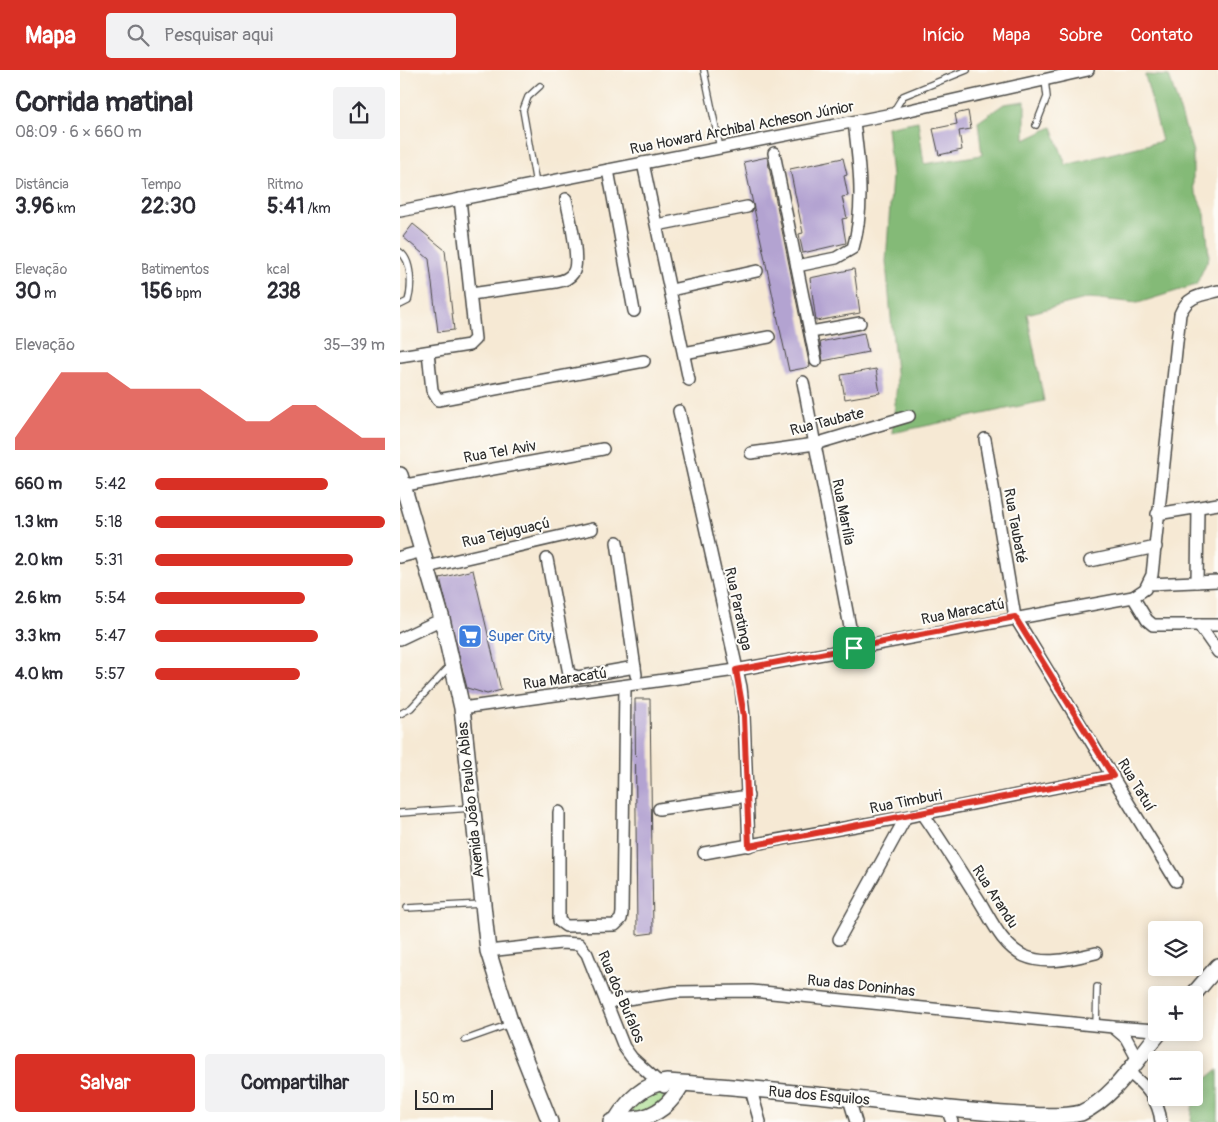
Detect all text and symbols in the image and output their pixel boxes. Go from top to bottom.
search box [106,13,456,58]
text: Mapa [25,21,76,50]
icon: search [124,21,152,49]
text: Pesquisar aqui [164,23,273,47]
text: Início [922,24,964,47]
text: Mapa [992,24,1030,47]
text: Sobre [1058,24,1102,47]
text: Contato [1130,24,1193,47]
text: Corrida matinal [15,85,194,120]
button: share [333,87,385,139]
street label: Rua Howard Archibal Acheson Júnior [628,97,856,159]
text: 08:09 · 6 × 660 m [15,122,142,142]
text: Distância [15,176,69,193]
text: Tempo [141,176,181,193]
text: Ritmo [267,176,303,193]
text: 3.96 [15,193,54,220]
text: 22:30 [141,193,196,220]
text: 5:41 [267,193,304,220]
text: km [54,200,76,217]
text: /km [304,200,331,217]
text: Elevação [15,261,67,278]
text: Batimentos [141,261,209,278]
text: kcal [267,261,290,278]
text: 30 [15,278,41,305]
text: 156 [141,278,173,305]
text: 238 [267,278,300,305]
text: m [41,285,57,302]
text: bpm [173,285,202,302]
text: Elevação [15,335,75,355]
text: 35–39 m [323,335,385,355]
street label: Rua Taubate [788,404,866,440]
street label: Rua Tel Aviv [462,436,538,468]
text: 660 m [15,474,62,494]
text: 5:42 [95,474,126,494]
street label: Rua Marília [827,477,859,547]
street label: Rua Taubaté [999,487,1031,565]
text: 1.3 km [15,512,58,532]
text: 5:18 [95,512,122,532]
street label: Rua Tejuguaçú [460,514,552,552]
text: 2.0 km [15,550,63,570]
text: 5:31 [95,550,123,570]
street label: Rua Paratinga [720,566,756,652]
text: 2.6 km [15,588,61,608]
text: 5:54 [95,588,126,608]
street label: Rua Maracatú [920,595,1006,629]
supermarket icon: Super City [457,623,483,649]
text: 3.3 km [15,626,61,646]
text: 5:47 [95,626,126,646]
place label: Super City [488,627,552,646]
pin [833,627,875,669]
icon: arrive [840,634,868,662]
text: 4.0 km [15,664,63,684]
text: 5:57 [95,664,125,684]
street label: Rua Maracatú [522,664,608,694]
street label: Avenida João Paulo Ablas [453,721,489,879]
street label: Rua Tatuí [1113,755,1159,815]
street label: Rua Timburi [868,786,944,818]
street label: Rua Arandu [968,862,1022,932]
map controls [1148,921,1203,1106]
button: layers [1148,921,1203,976]
street label: Rua dos Bufalos [593,948,649,1046]
street label: Rua das Doninhas [806,971,916,1001]
button: + [1148,986,1203,1041]
button: − [1148,1051,1203,1106]
button: Salvar [15,1054,195,1112]
button: Compartilhar [205,1054,385,1112]
street label: Rua dos Esquilos [768,1082,871,1110]
scale bar [415,1087,492,1110]
text: 50 m [422,1090,455,1107]

